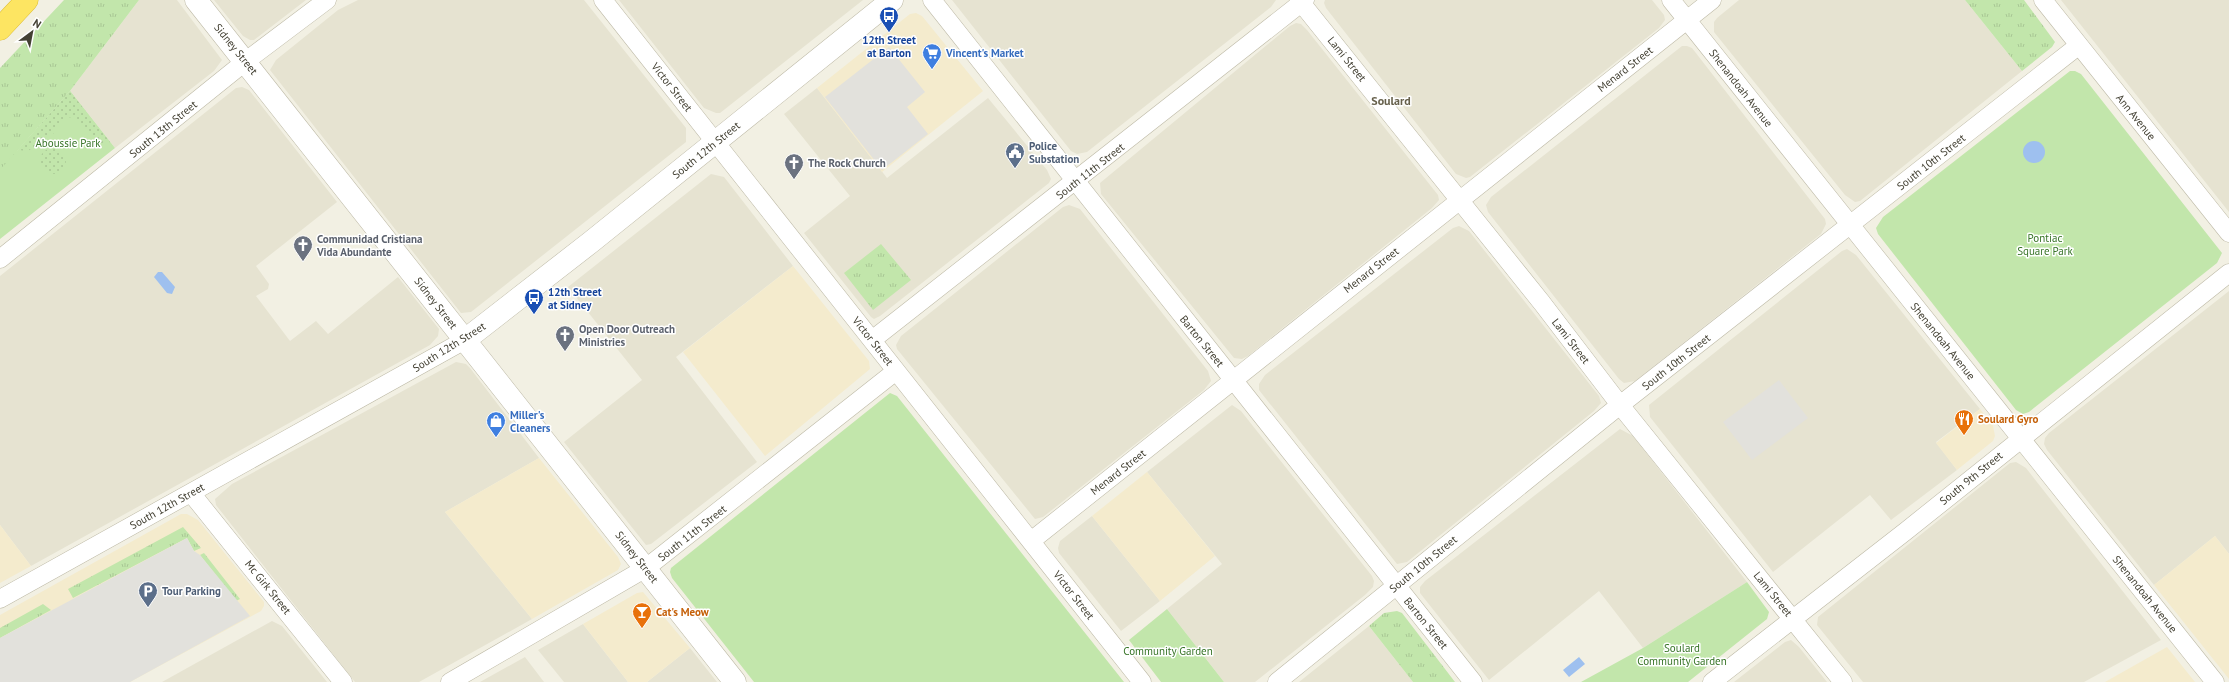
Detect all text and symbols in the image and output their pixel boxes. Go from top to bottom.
bus stop icon: 12th Street at Barton [878,5,900,33]
north arrow [12,12,52,52]
text: N [31,16,44,31]
street label: Sidney Street [211,21,261,78]
place label: 12th Street at Barton [862,33,916,60]
street label: Lami Street [1325,34,1370,85]
supermarket icon: Vincent's Market [921,42,943,70]
street label: Menard Street [1595,43,1656,95]
place label: Vincent's Market [945,46,1024,60]
street label: Shenandoah Avenue [1706,46,1776,130]
street label: Victor Street [648,59,696,115]
street label: Ann Avenue [2113,91,2159,143]
district label: Soulard [1371,93,1411,108]
street label: South 13th Street [126,97,200,161]
street label: South 12th Street [669,118,743,182]
street label: South 10th Street [1894,131,1968,193]
park label: Aboussie Park [35,136,101,150]
place label: Police Substation [1029,139,1079,166]
street label: South 11th Street [1053,140,1127,202]
public building icon: Police Substation [1004,141,1026,169]
church icon: The Rock Church [783,152,805,180]
place label: The Rock Church [808,156,886,170]
park label: Pontiac Square Park [2017,231,2074,258]
place label: Communidad Cristiana Vida Abundante [316,232,422,259]
church icon: Communidad Cristiana Vida Abundante [292,234,314,262]
street label: Menard Street [1341,244,1402,296]
street label: Sidney Street [411,274,461,332]
place label: 12th Street at Sidney [548,285,602,312]
bus stop icon: 12th Street at Sidney [523,287,545,315]
street label: Shenandoah Avenue [1908,300,1979,383]
street label: Barton Street [1177,312,1227,370]
street label: Victor Street [849,313,897,369]
street label: Lami Street [1549,315,1593,367]
street label: South 12th Street [410,319,488,375]
place label: Open Door Outreach Ministries [579,322,675,349]
church icon: Open Door Outreach Ministries [554,324,576,352]
street label: South 10th Street [1639,331,1713,393]
place label: Miller's Cleaners [510,408,551,435]
restaurant icon: Soulard Gyro [1953,408,1975,436]
shop icon: Miller's Cleaners [485,410,507,438]
place label: Soulard Gyro [1978,412,2039,426]
street label: Menard Street [1088,446,1149,498]
street label: South 9th Street [1937,448,2006,508]
street label: South 12th Street [127,480,207,532]
street label: South 11th Street [655,502,729,564]
street label: Sidney Street [612,528,662,586]
street label: South 10th Street [1386,532,1460,596]
street label: Shenandoah Avenue [2110,553,2181,636]
street label: Mc Girk Street [242,557,294,617]
street label: Victor Street [1050,567,1098,623]
street label: Lami Street [1751,569,1796,620]
parking icon: Tour Parking [137,580,159,608]
place label: Tour Parking [162,584,221,598]
street label: Barton Street [1401,594,1451,652]
bar icon: Cat's Meow [631,601,653,629]
place label: Cat's Meow [656,605,710,619]
park label: Soulard Community Garden [1637,641,1727,668]
park label: Community Garden [1123,644,1213,658]

